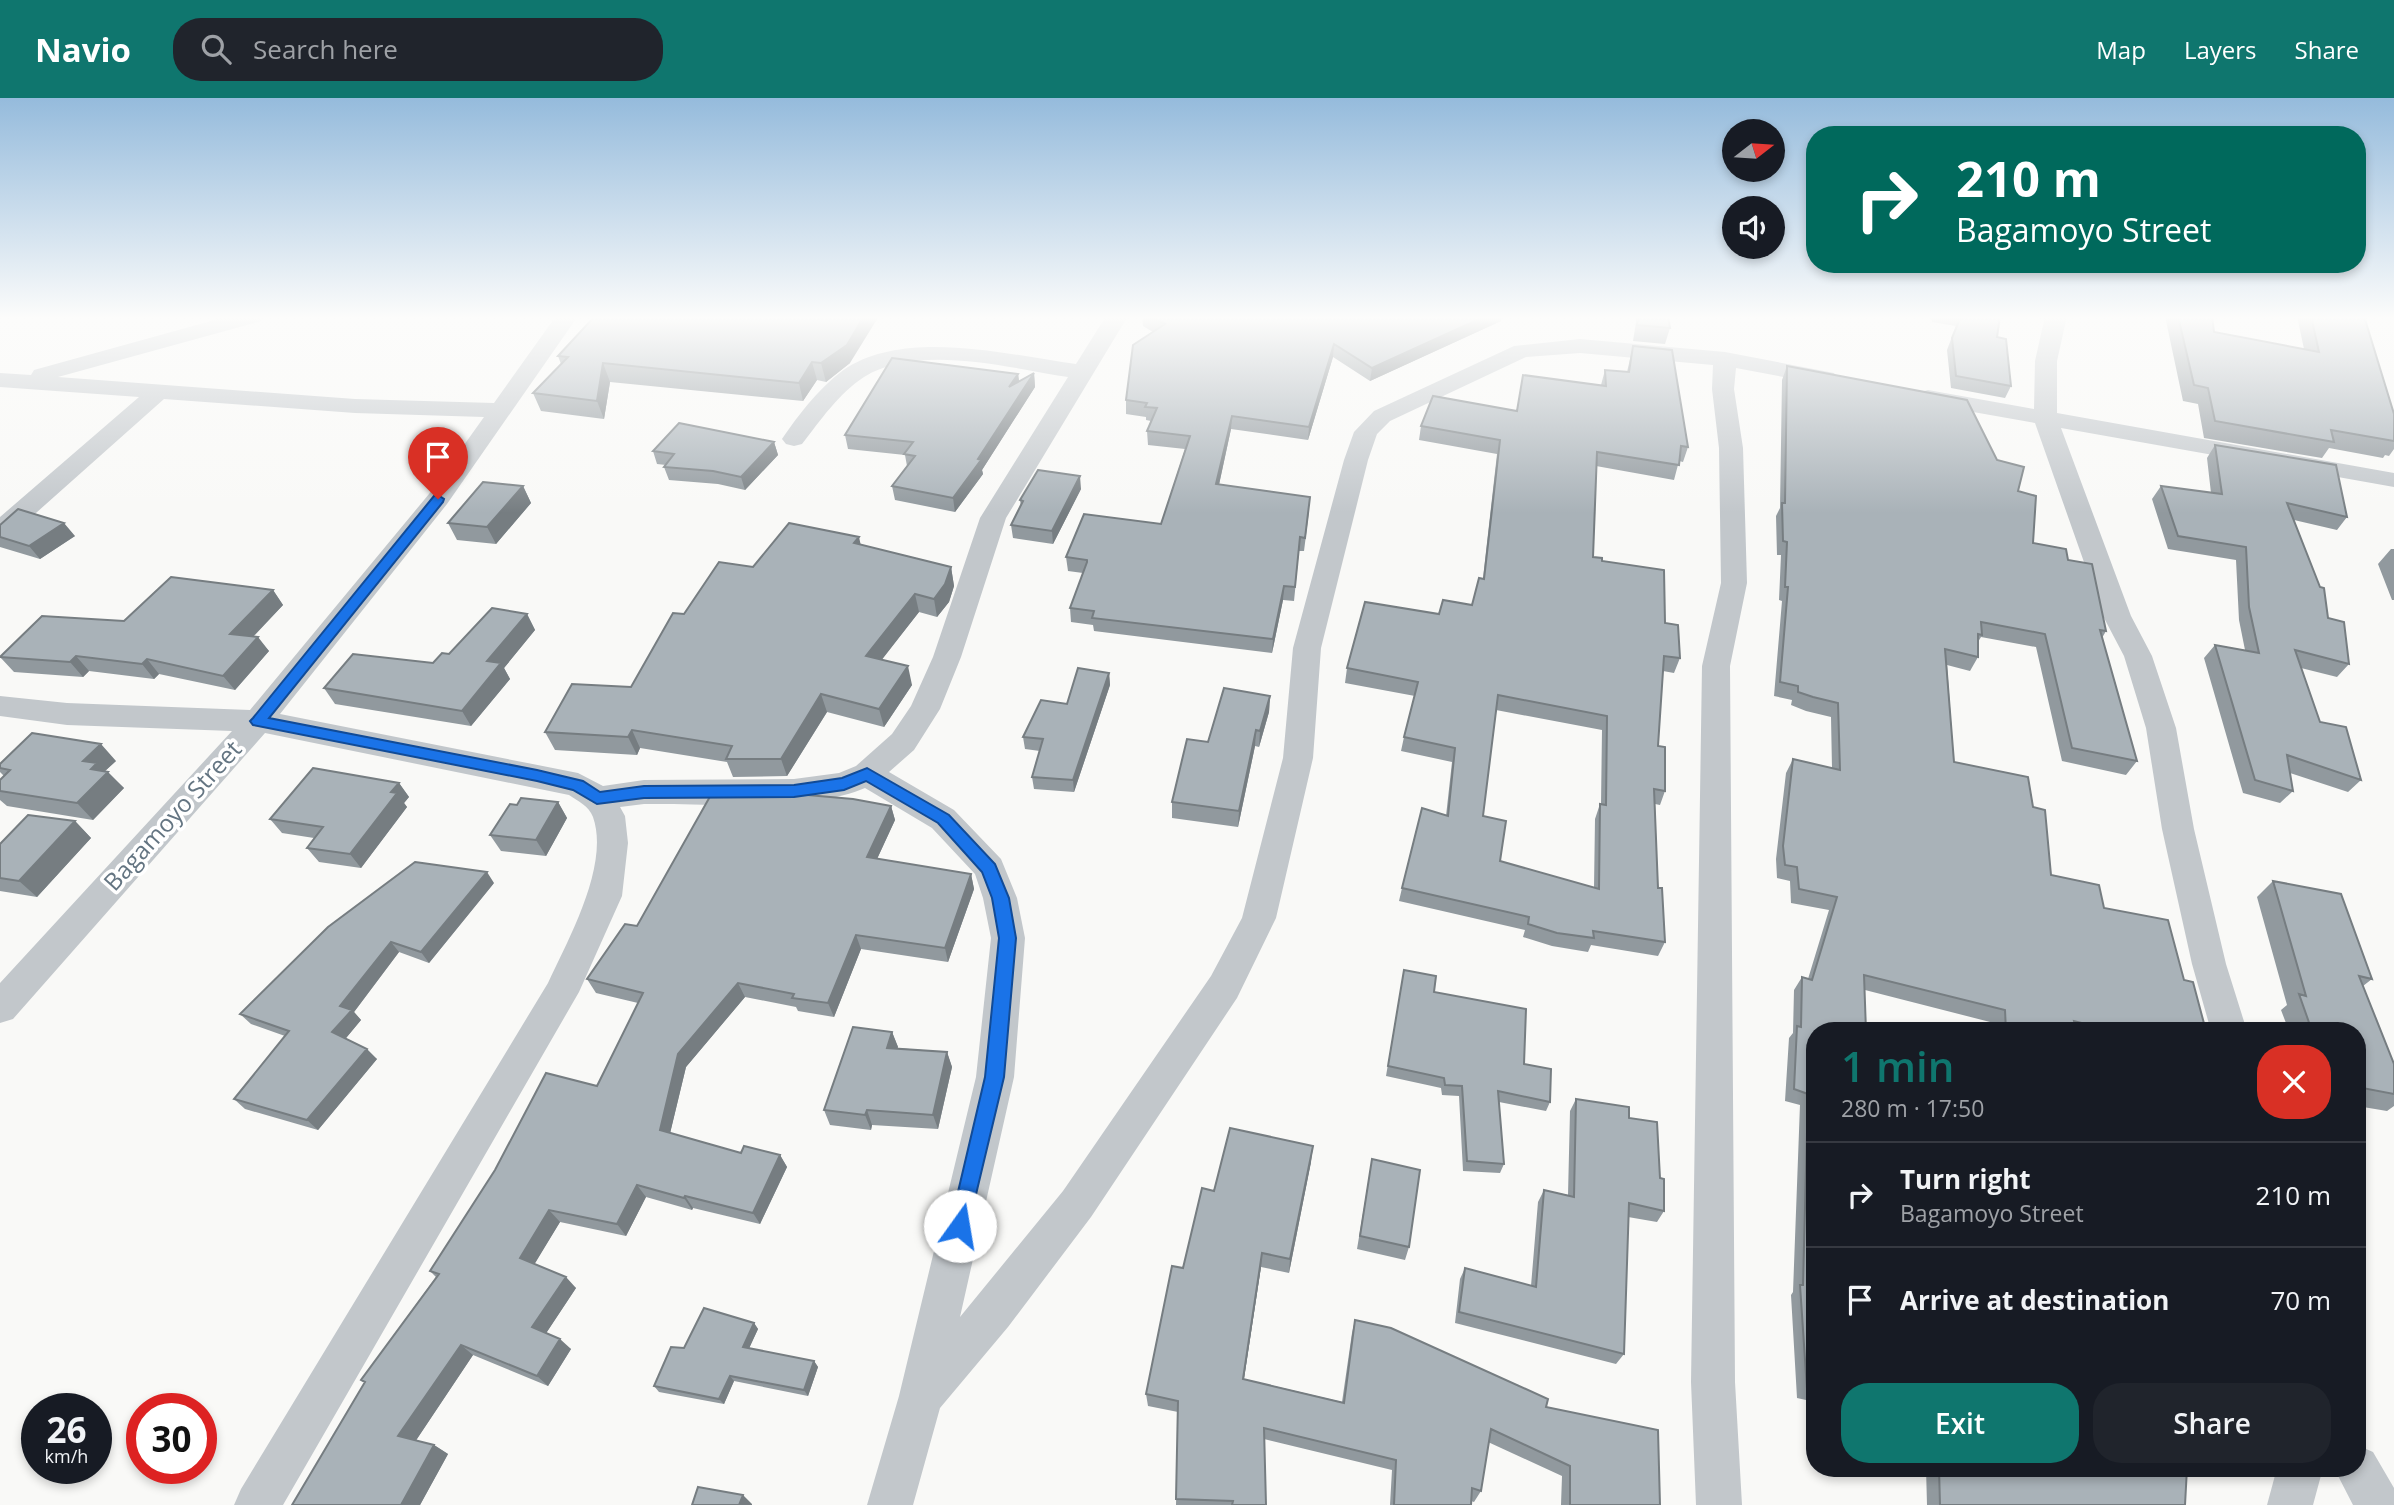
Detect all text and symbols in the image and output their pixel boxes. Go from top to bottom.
search box [173,18,663,81]
text: Navio [35,27,131,72]
icon: search [197,30,235,68]
text: Search here [253,31,398,67]
text: Map [2096,33,2146,66]
text: Layers [2184,33,2257,66]
text: Share [2295,33,2359,66]
north arrow [1722,119,1785,182]
map controls [1722,119,1785,259]
text: 210 m [1956,145,2101,211]
icon: right [1841,154,1932,245]
button: sound [1722,196,1785,259]
text: Bagamoyo Street [1956,208,2211,251]
pin [408,427,468,499]
icon: arrive [419,438,457,476]
street label: Bagamoyo Street [96,733,248,897]
text: 1 min [1841,1037,1954,1094]
button: close [2257,1045,2331,1119]
text: 280 m · 17:50 [1841,1092,1984,1124]
text: Turn right [1900,1161,2031,1197]
icon: right [1841,1176,1879,1214]
text: 210 m [2256,1177,2331,1213]
position arrow [923,1189,997,1263]
text: Bagamoyo Street [1900,1197,2084,1229]
icon: arrive [1841,1281,1879,1319]
text: Arrive at destination [1900,1282,2169,1318]
text: 70 m [2270,1282,2331,1318]
button: Exit [1841,1383,2079,1463]
button: Share [2093,1383,2331,1463]
speed limit sign: 30 [126,1393,217,1484]
text: 26 [46,1406,87,1453]
text: km/h [45,1444,88,1468]

